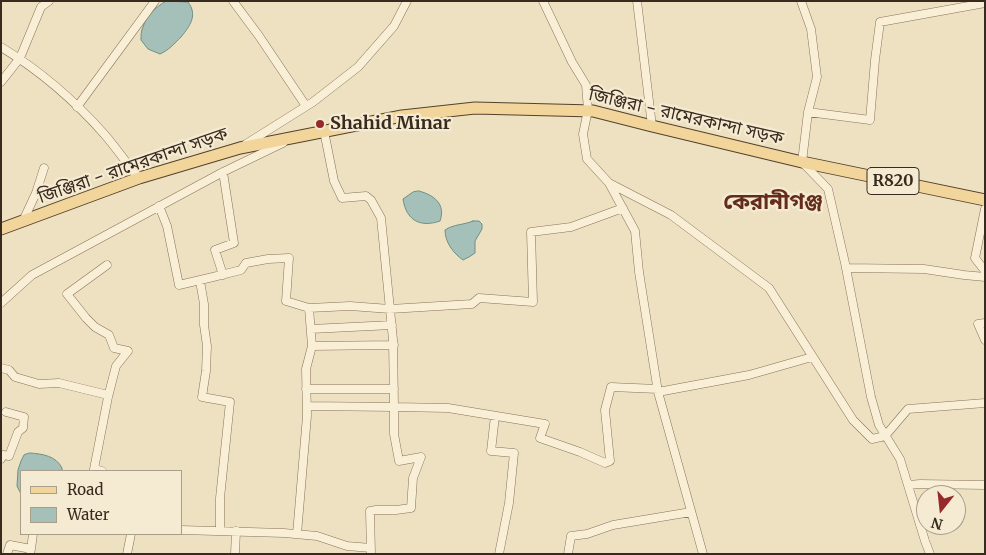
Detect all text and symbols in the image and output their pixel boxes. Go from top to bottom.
street label: জিঞ্জিরা - রামেরকান্দা সড়ক [586,84,786,150]
place label: Shahid Minar [330,113,451,135]
marker: Shahid Minar [314,118,326,130]
street label: জিঞ্জিরা - রামেরকান্দা সড়ক [35,123,231,209]
road number: R820 [867,168,919,195]
district label: কেরানীগঞ্জ [723,190,823,216]
legend [20,470,182,535]
text: Road [67,480,103,499]
north arrow [916,485,966,535]
text: Water [67,505,109,524]
text: N [929,513,945,534]

